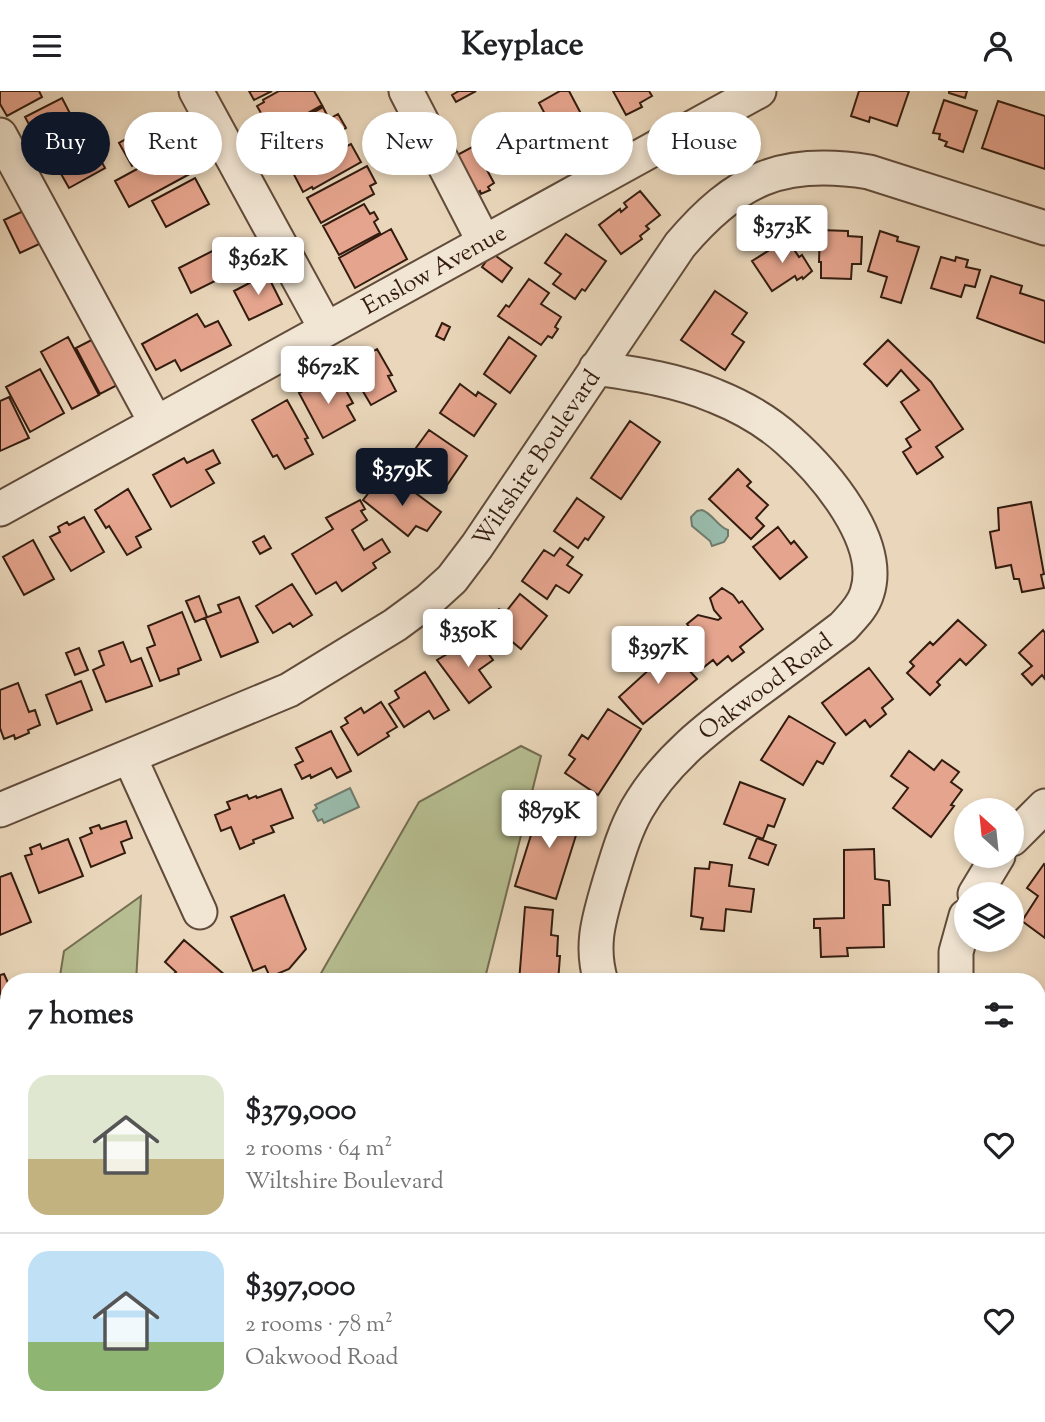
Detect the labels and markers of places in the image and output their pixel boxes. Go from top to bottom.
pin: $373K [733,205,831,265]
pin: $362K [209,237,307,297]
pin: $672K [279,347,377,406]
pin: $379K [353,449,451,508]
pin: $350K [419,609,517,669]
pin: $397K [609,627,707,686]
pin: $879K [500,791,598,850]

